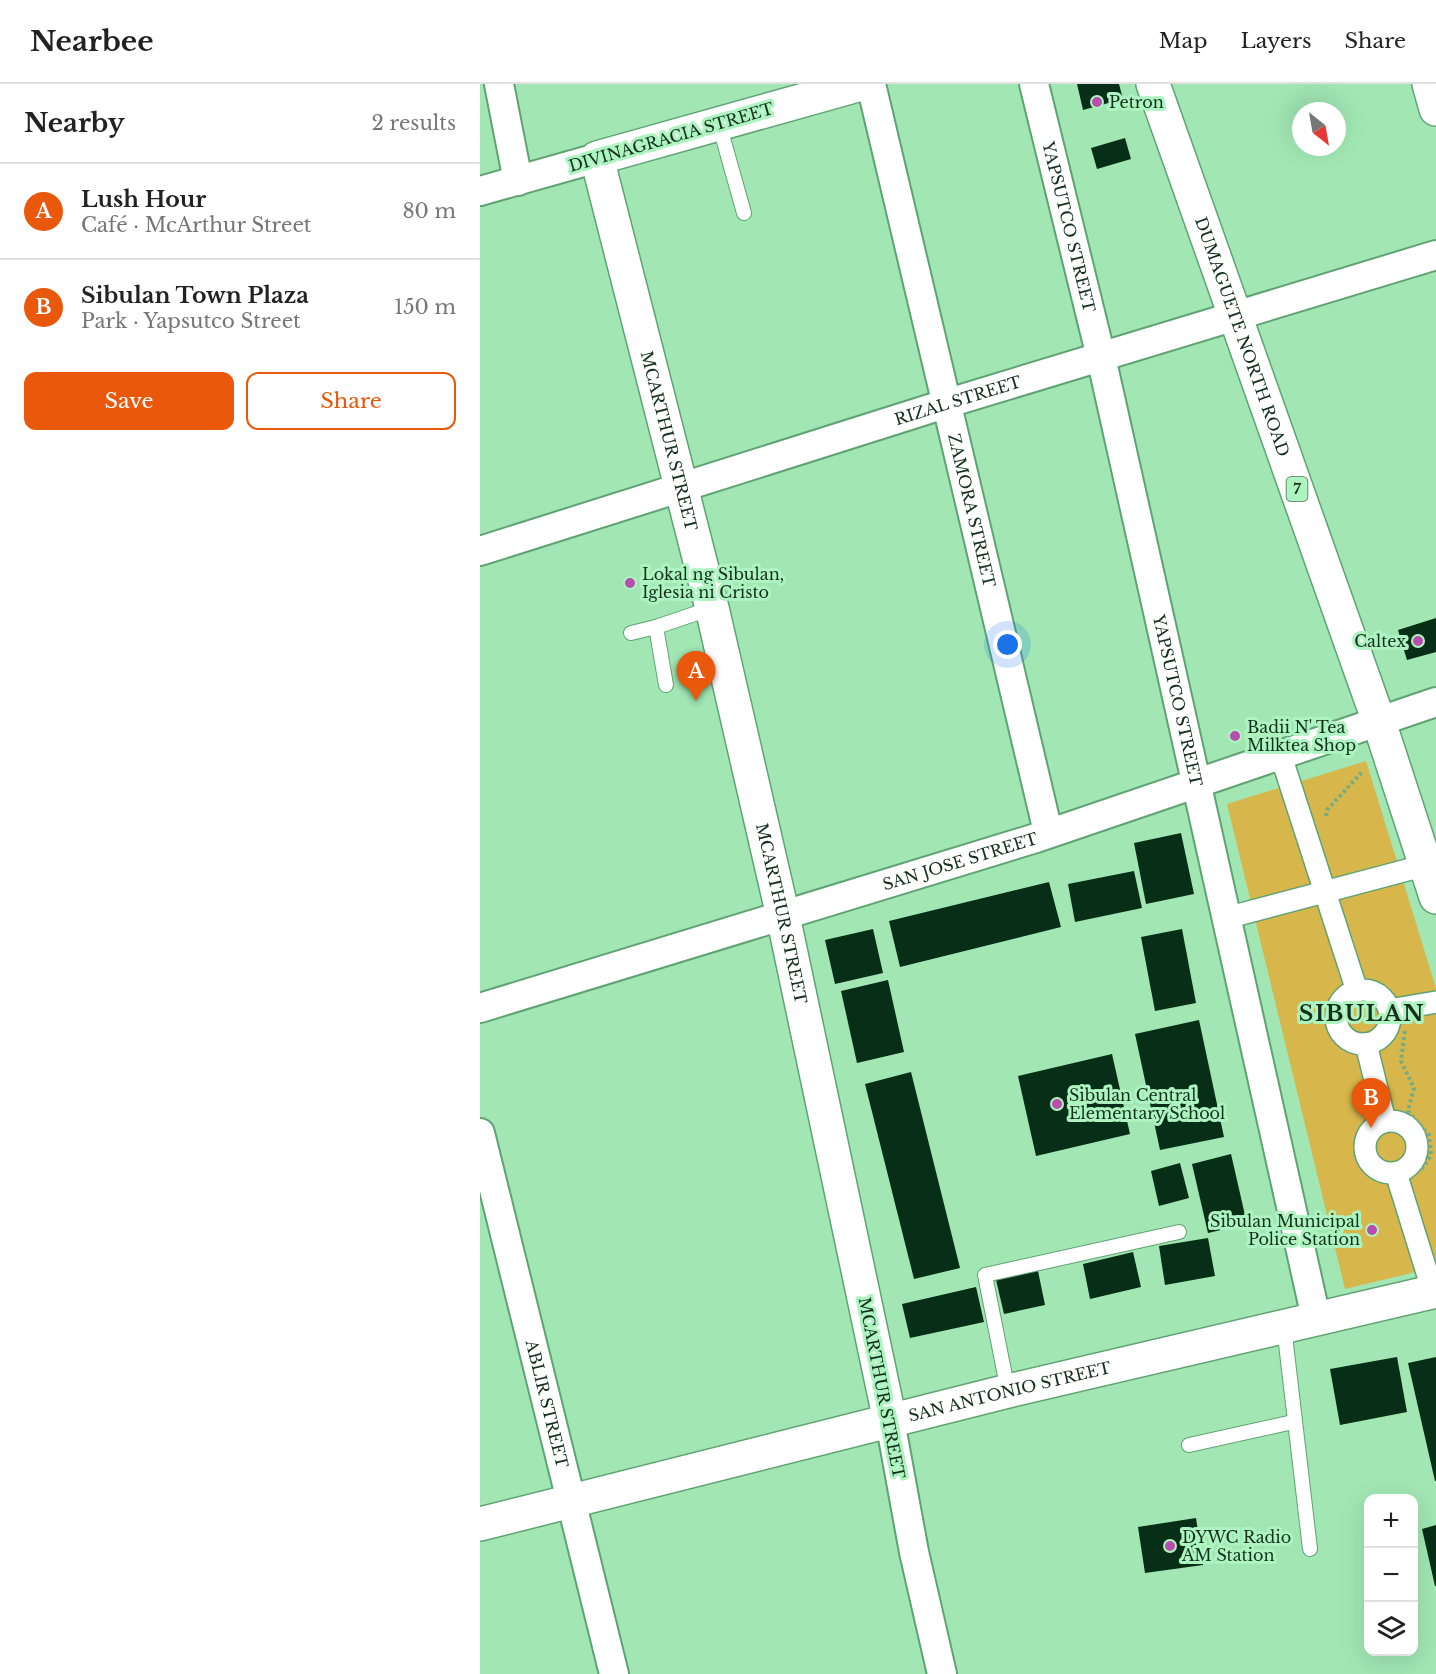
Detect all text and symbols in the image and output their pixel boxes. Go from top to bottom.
text: Nearbee [30,24,154,59]
text: Map [1159,28,1208,54]
text: Layers [1241,28,1312,54]
text: Share [1345,28,1406,54]
place label: Petron [1109,92,1164,112]
marker: Petron [1090,95,1104,109]
street label: DIVINAGRACIA STREET [566,98,776,176]
north arrow [1292,102,1346,156]
text: Nearby [24,107,125,139]
text: 2 results [372,111,456,135]
street label: YAPSUTCO STREET [1038,138,1100,314]
text: Lush Hour [81,186,206,213]
text: A [35,199,52,223]
text: 80 m [402,199,456,223]
text: Café · McArthur Street [81,213,311,237]
street label: DUMAGUETE NORTH ROAD [1191,214,1294,459]
text: Sibulan Town Plaza [81,282,309,309]
text: B [36,295,51,319]
text: 150 m [394,295,456,319]
text: Park · Yapsutco Street [81,309,301,333]
street label: MCARTHUR STREET [637,349,702,533]
street label: RIZAL STREET [892,371,1024,429]
button: Save [24,372,234,430]
button: Share [246,372,456,430]
street label: ZAMORA STREET [944,431,1000,589]
road number: 7 [1286,477,1308,501]
place label: Lokal ng Sibulan, Iglesia ni Cristo [642,564,784,602]
marker: Lokal ng Sibulan, Iglesia ni Cristo [623,576,637,590]
street label: YAPSUTCO STREET [1149,612,1207,788]
your location [993,630,1022,659]
place label: Caltex [1354,631,1406,651]
marker: Caltex [1411,634,1425,648]
pin: A [676,652,716,701]
place label: Badii N' Tea Milktea Shop [1247,717,1356,755]
marker: Badii N' Tea Milktea Shop [1228,729,1242,743]
street label: MCARTHUR STREET [752,821,811,1006]
street label: SAN JOSE STREET [880,828,1040,894]
district label: SIBULAN [1299,1000,1425,1027]
pin: B [1352,1078,1390,1128]
place label: Sibulan Central Elementary School [1069,1085,1225,1123]
marker: Sibulan Central Elementary School [1050,1097,1064,1111]
place label: Sibulan Municipal Police Station [1210,1211,1360,1249]
marker: Sibulan Municipal Police Station [1365,1223,1379,1237]
street label: MCARTHUR STREET [855,1296,909,1481]
street label: ABLIR STREET [521,1337,573,1470]
street label: SAN ANTONIO STREET [906,1357,1113,1426]
map controls [1364,1494,1418,1656]
button: + [1364,1494,1418,1548]
place label: DYWC Radio AM Station [1181,1527,1291,1565]
marker: DYWC Radio AM Station [1163,1539,1177,1553]
button: − [1364,1548,1418,1602]
button: layers [1364,1602,1418,1656]

